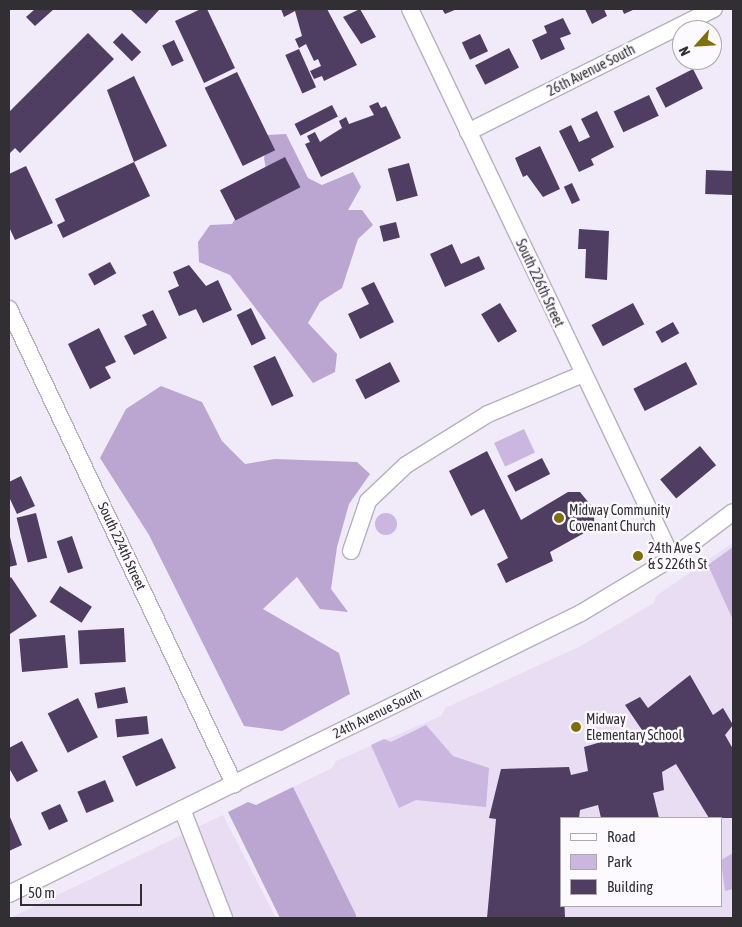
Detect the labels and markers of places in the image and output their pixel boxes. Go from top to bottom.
place label: Midway Community Covenant Church [569,502,670,534]
marker: Midway Community Covenant Church [553,512,565,524]
place label: 24th Ave S & S 226th St [648,540,707,572]
marker: 24th Ave S & S 226th St [632,550,644,562]
place label: Midway Elementary School [586,711,682,744]
marker: Midway Elementary School [570,721,582,733]

